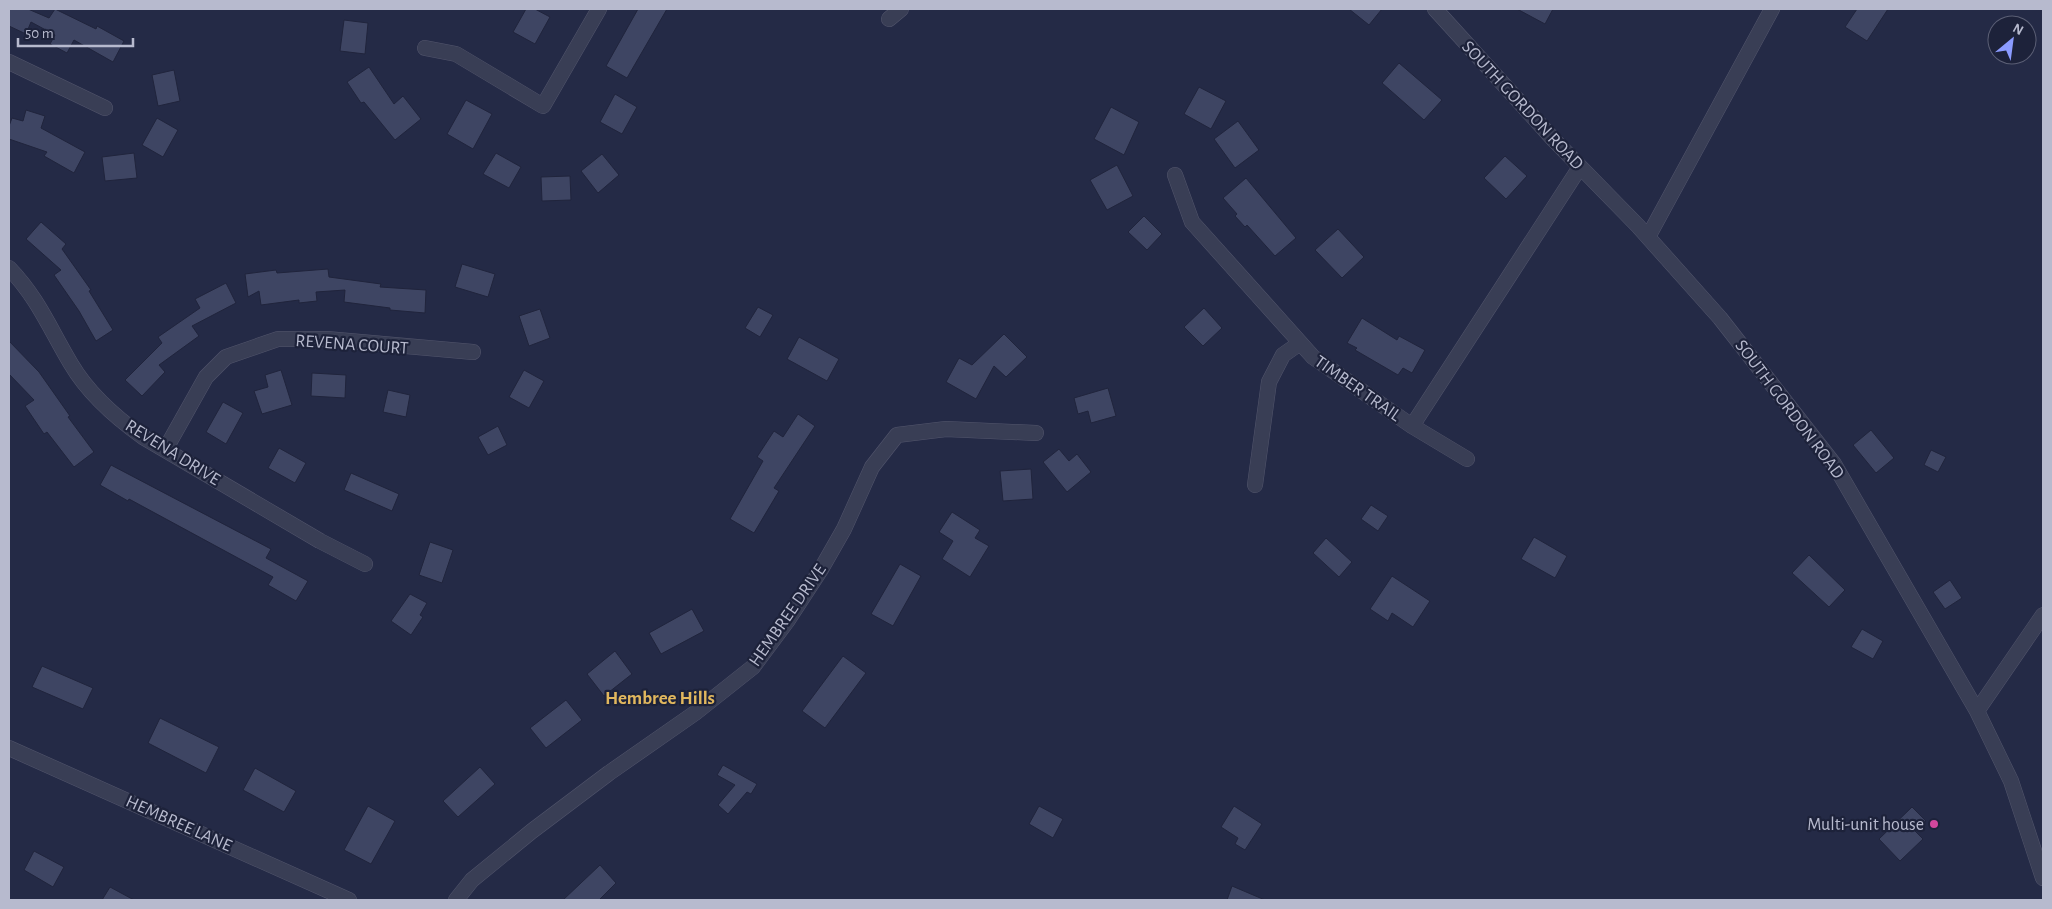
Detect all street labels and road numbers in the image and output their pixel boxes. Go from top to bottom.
street label: SOUTH GORDON ROAD [1458,38,1586,174]
street label: REVENA COURT [295,332,409,358]
street label: SOUTH GORDON ROAD [1731,337,1847,482]
street label: TIMBER TRAIL [1311,353,1404,425]
street label: REVENA DRIVE [122,417,223,489]
street label: HEMBREE DRIVE [746,561,830,670]
street label: HEMBREE LANE [123,793,235,855]

